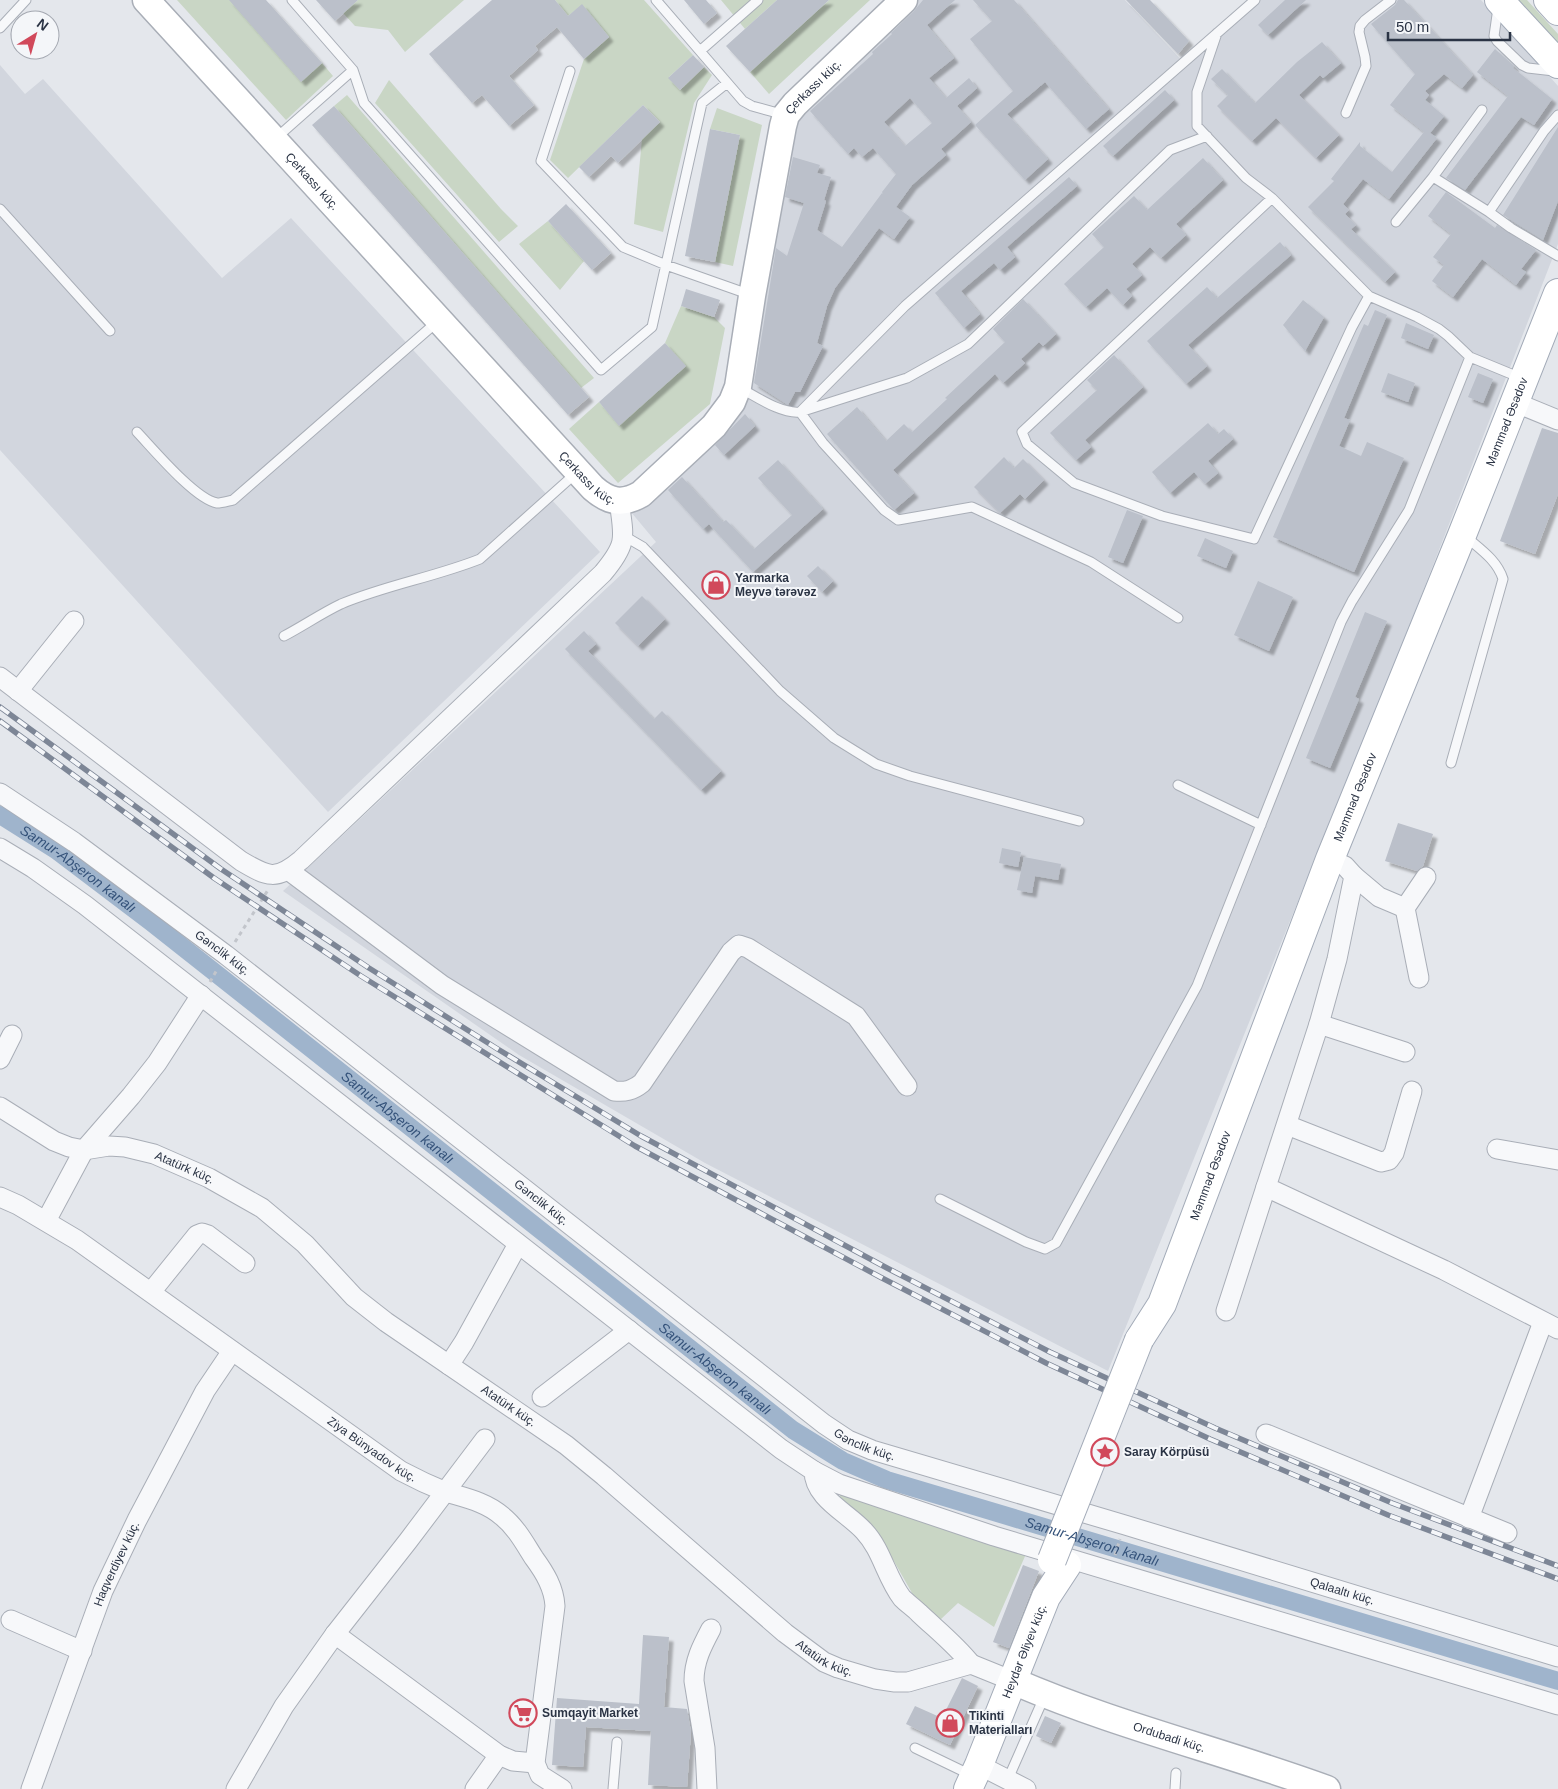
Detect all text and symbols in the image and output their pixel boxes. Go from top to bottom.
north arrow [10,10,60,60]
scale bar [1388,10,1510,42]
text: N [34,15,52,34]
text: 50 m [1396,18,1429,35]
street label: Çerkassı küç. [782,57,844,117]
street label: Çerkassı küç. [282,150,342,213]
street label: Məmməd Əsədov [1483,375,1531,468]
street label: Çerkassı küç. [556,448,617,507]
shop icon: Yarmarka Meyvә tәrәvәz [701,570,731,600]
place label: Yarmarka Meyvә tәrәvәz [735,571,816,599]
street label: Məmməd Əsədov [1331,751,1379,844]
water label: Samur-Abşeron kanalı [17,822,139,916]
street label: Gənclik küç. [192,927,253,978]
water label: Samur-Abşeron kanalı [338,1068,457,1167]
street label: Məmməd Əsədov [1187,1129,1234,1222]
street label: Atatürk küç. [153,1148,217,1187]
street label: Gənclik küç. [511,1177,571,1228]
water label: Samur-Abşeron kanalı [656,1319,775,1418]
street label: Atatürk küç. [479,1382,539,1430]
street label: Ziya Bünyadov küç. [325,1414,419,1485]
street label: Gənclik küç. [831,1425,897,1463]
place icon: Saray Körpüsü [1090,1437,1120,1467]
place label: Saray Körpüsü [1124,1445,1209,1459]
water label: Samur-Abşeron kanalı [1023,1514,1161,1569]
street label: Haqverdiyev küç. [91,1519,142,1608]
street label: Qalaaltı küç. [1308,1575,1376,1608]
street label: Heydər Əliyev küç. [999,1602,1050,1700]
street label: Atatürk küç. [793,1637,854,1679]
supermarket icon: Sumqayit Market [508,1698,538,1728]
place label: Sumqayit Market [542,1706,638,1720]
shop icon: Tikinti Materialları [935,1708,965,1738]
place label: Tikinti Materialları [969,1709,1032,1737]
street label: Ordubadi küç. [1131,1719,1207,1755]

